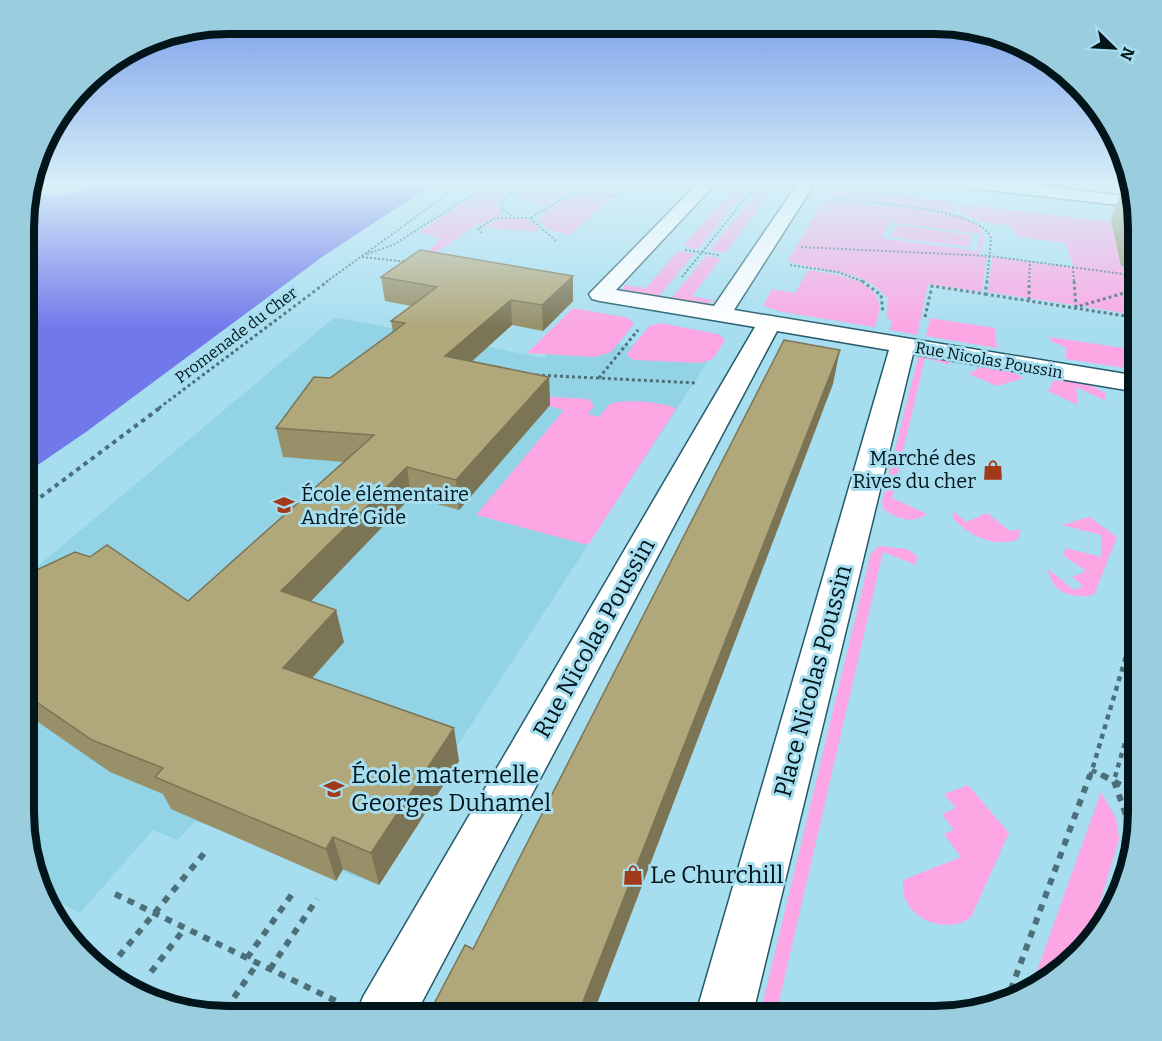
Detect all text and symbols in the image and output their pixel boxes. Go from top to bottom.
north arrow [1084,18,1144,78]
text: N [1116,44,1138,63]
street label: Promenade du Cher [171,283,301,387]
street label: Rue Nicolas Poussin [914,338,1064,382]
place label: Marché des Rives du cher [852,446,976,493]
shop icon: Marché des Rives du cher [981,458,1005,482]
place label: École élémentaire André Gide [301,482,469,529]
school or university icon: École élémentaire André Gide [272,493,296,517]
street label: Rue Nicolas Poussin [527,533,661,743]
street label: Place Nicolas Poussin [769,562,857,800]
place label: École maternelle Georges Duhamel [351,760,551,817]
school or university icon: École maternelle Georges Duhamel [322,777,346,801]
place label: Le Churchill [650,861,783,889]
shop icon: Le Churchill [621,863,645,887]

